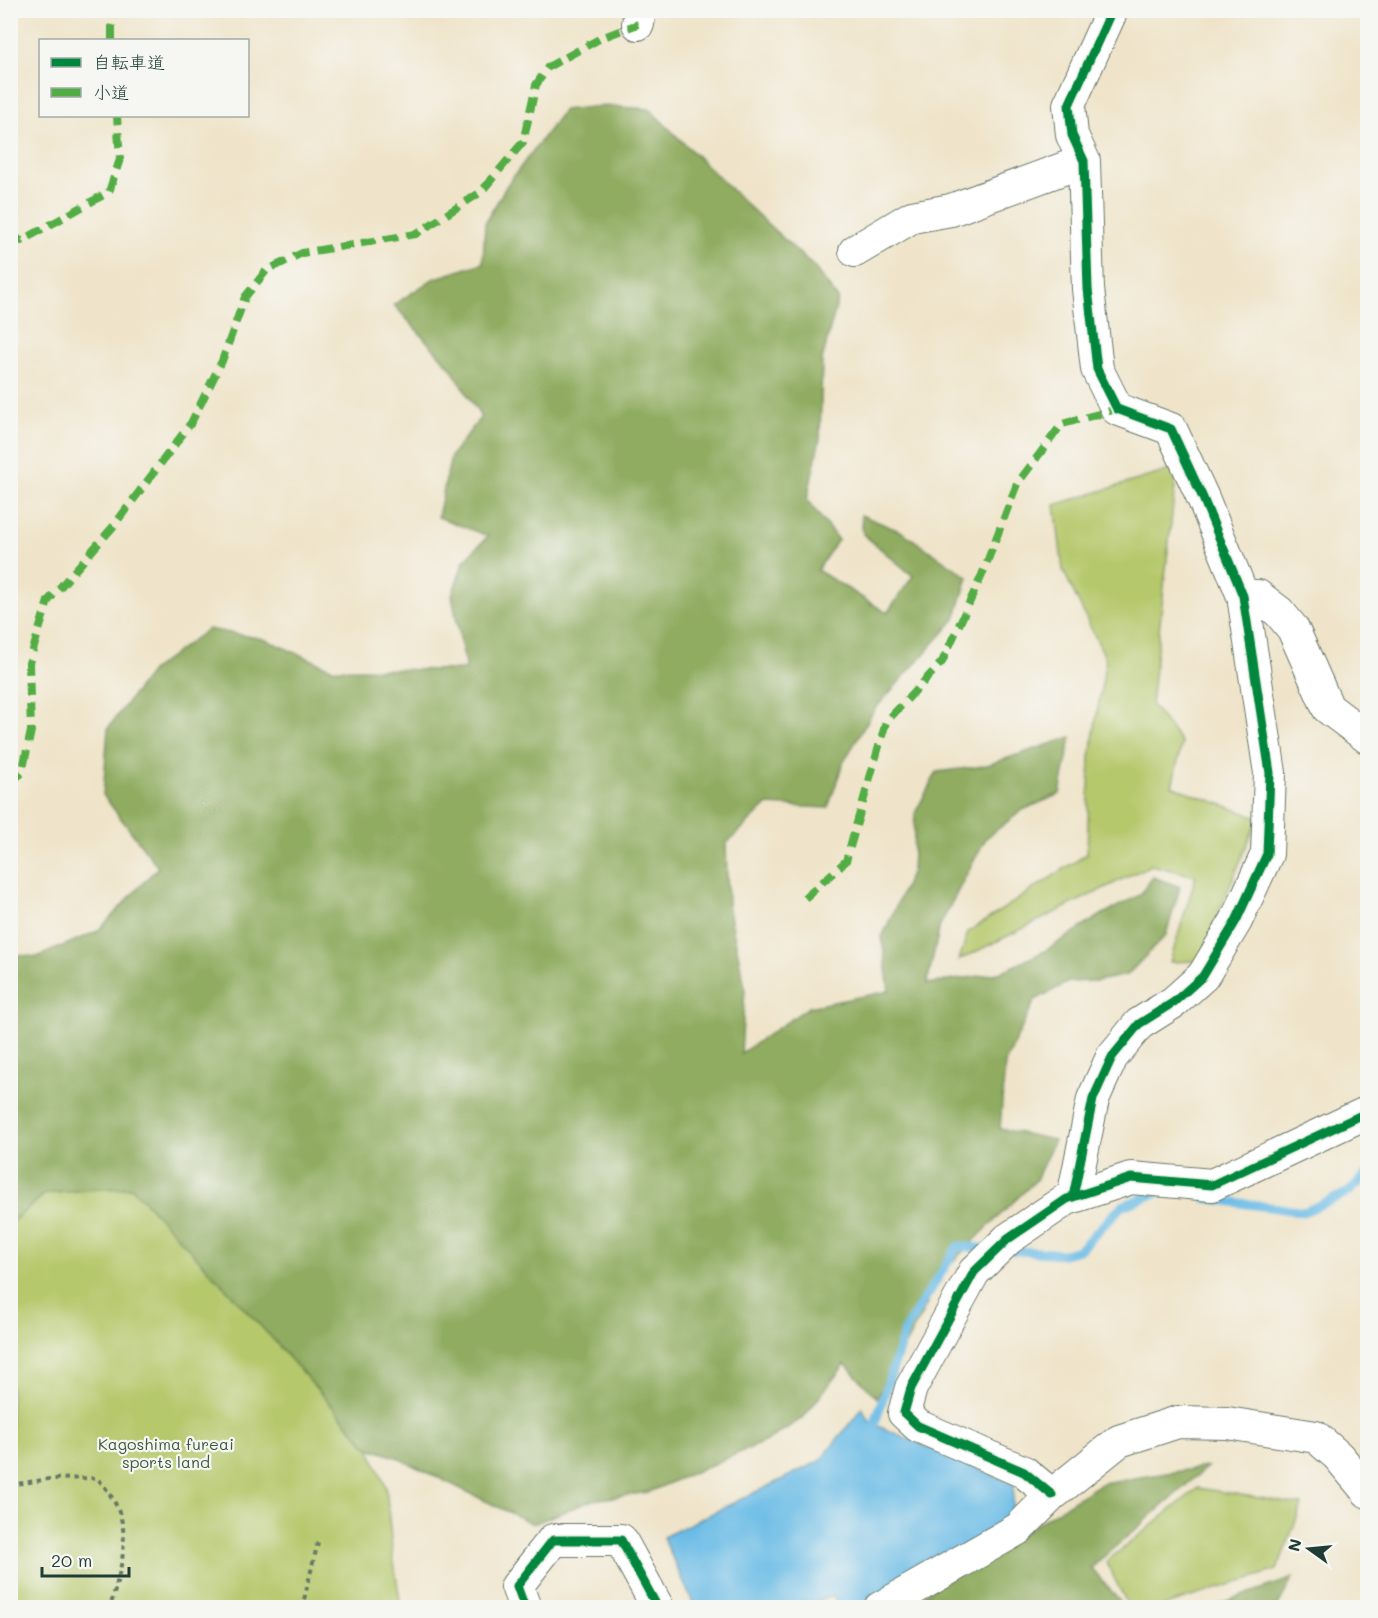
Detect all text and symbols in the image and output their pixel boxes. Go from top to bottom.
legend [39,39,249,117]
text: 自転車道 [93,50,165,74]
text: 小道 [93,80,129,104]
park label: Kagoshima fureai sports land [98,1433,234,1472]
north arrow [1279,1519,1339,1579]
text: N [1282,1536,1306,1554]
scale bar [42,1540,129,1578]
text: 20 m [51,1548,92,1572]

